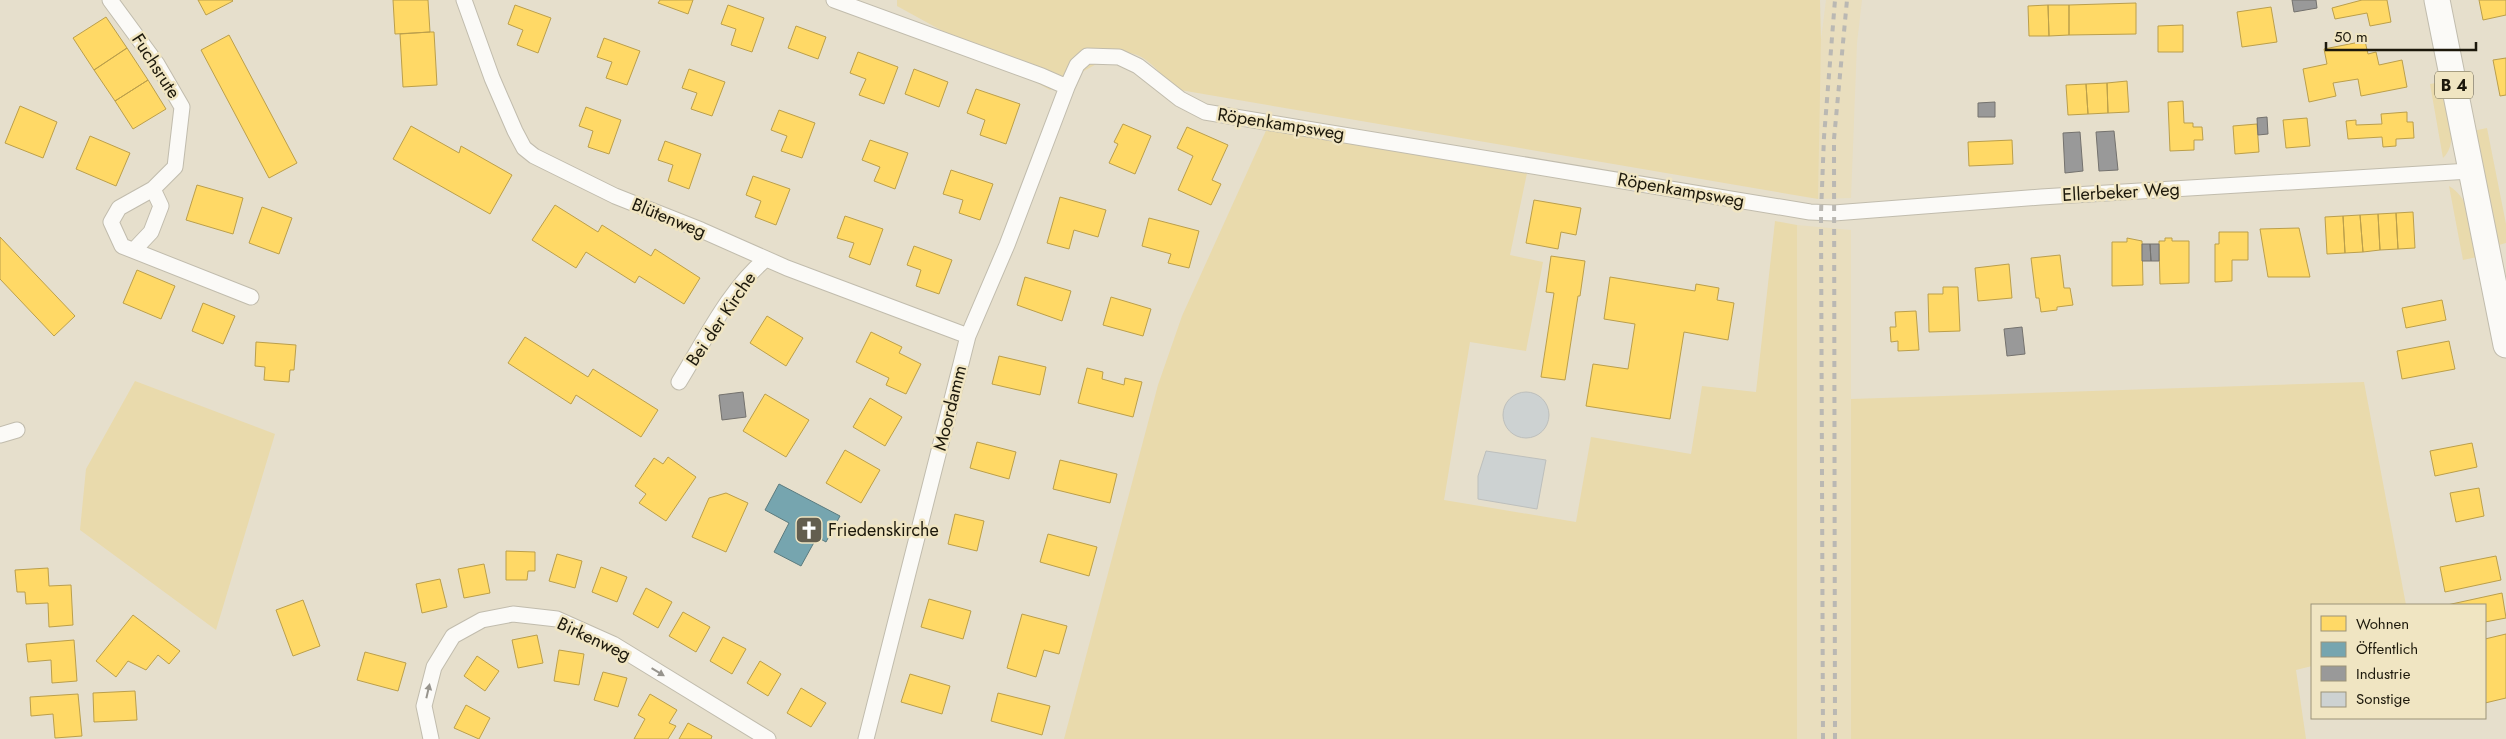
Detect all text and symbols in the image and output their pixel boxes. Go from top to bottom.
scale bar [2326,20,2476,52]
text: 50 m [2334,26,2368,48]
street label: Fuchsrute [125,28,187,104]
road number: B 4 [2435,72,2473,98]
street label: Röpenkampsweg [1216,101,1346,147]
street label: Röpenkampsweg [1615,166,1747,214]
street label: Ellerbeker Weg [2062,176,2180,208]
street label: Blütenweg [628,191,710,245]
street label: Bei der Kirche [680,267,762,371]
street label: Moordamm [927,362,973,454]
church icon: Friedenskirche [794,515,824,545]
place label: Friedenskirche [828,517,939,543]
legend [2311,604,2486,719]
street label: Birkenweg [553,611,635,667]
text: Wohnen [2356,613,2409,635]
text: Öffentlich [2356,638,2418,660]
text: Industrie [2356,663,2411,685]
one-way arrow [652,668,665,677]
one-way arrow [424,684,432,699]
text: Sonstige [2356,688,2410,710]

